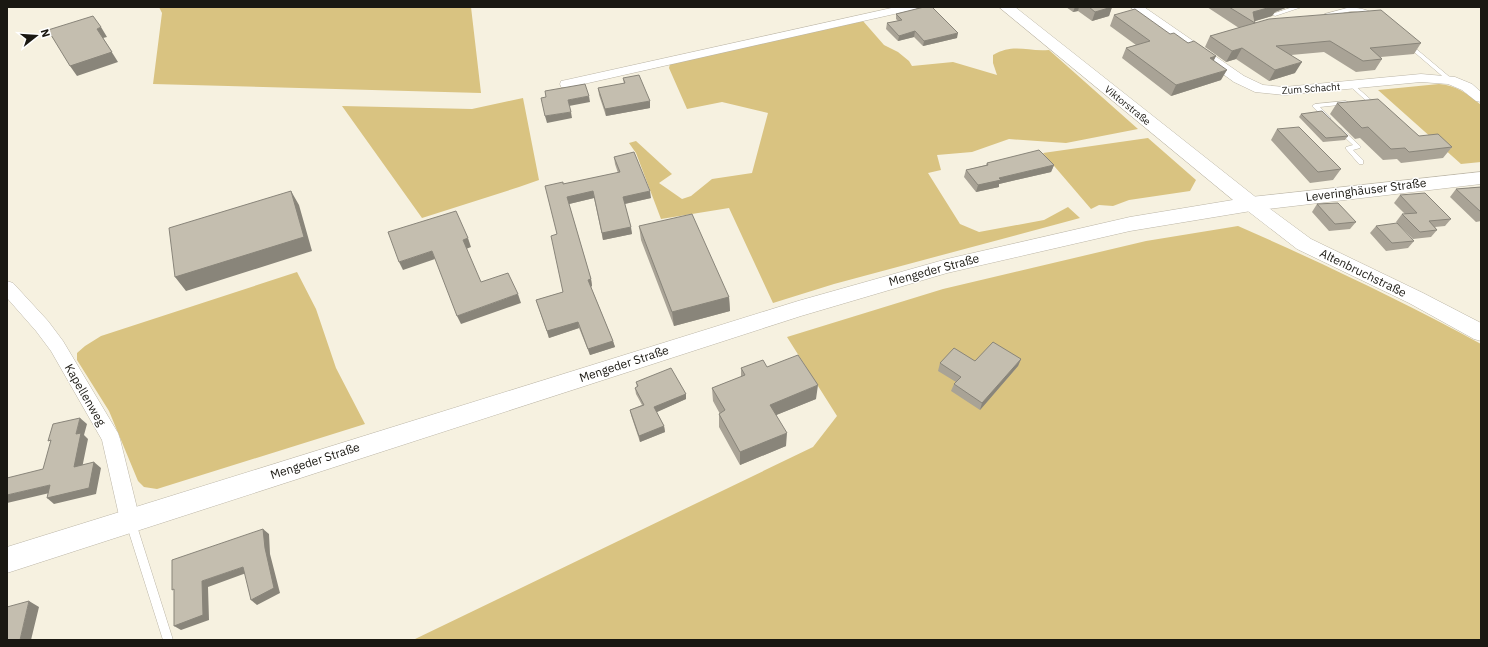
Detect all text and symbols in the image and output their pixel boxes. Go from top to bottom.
north arrow [16,16,56,56]
text: N [38,27,53,39]
street label: Zum Schacht [1281,80,1341,97]
street label: Viktorstraße [1102,83,1154,128]
street label: Leveringhäuser Straße [1305,175,1427,204]
street label: Altenbruchstraße [1317,245,1409,300]
street label: Mengeder Straße [887,250,981,289]
street label: Mengeder Straße [577,342,671,385]
street label: Kapellenweg [62,361,110,429]
street label: Mengeder Straße [268,439,362,482]

